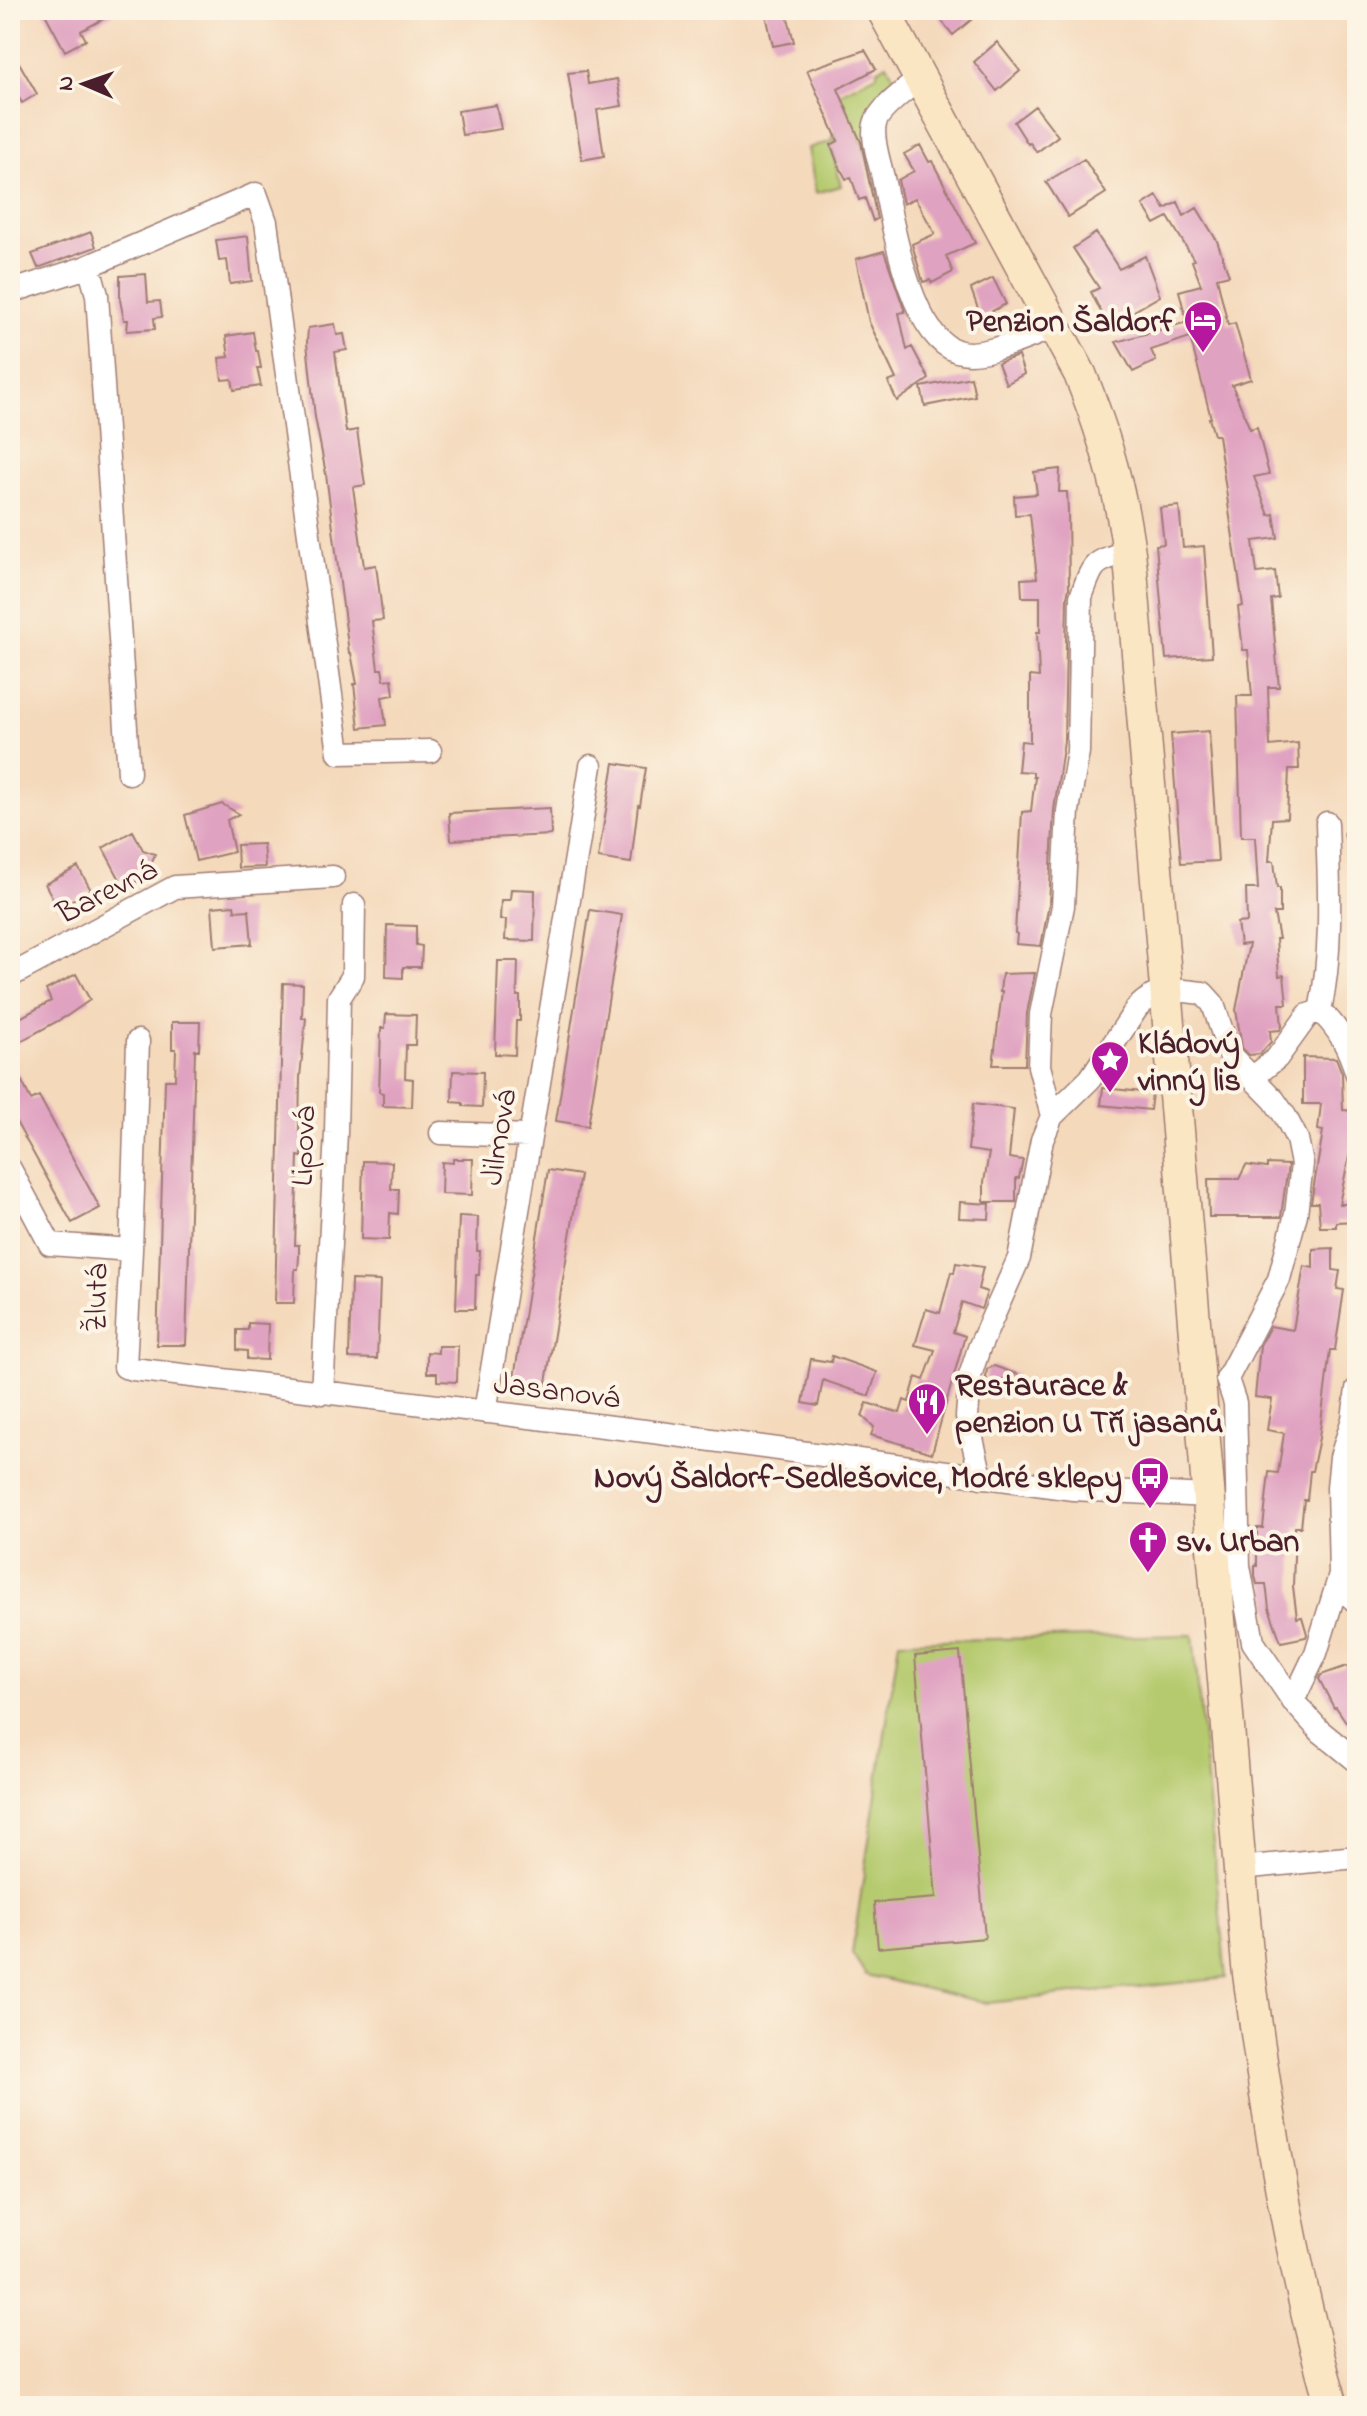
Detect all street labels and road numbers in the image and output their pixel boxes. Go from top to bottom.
street label: Barevná [48,848,166,939]
street label: Jilmová [470,1086,531,1189]
street label: Lipová [281,1105,330,1187]
street label: Žlutá [74,1263,123,1333]
street label: Jasanová [490,1361,623,1424]

